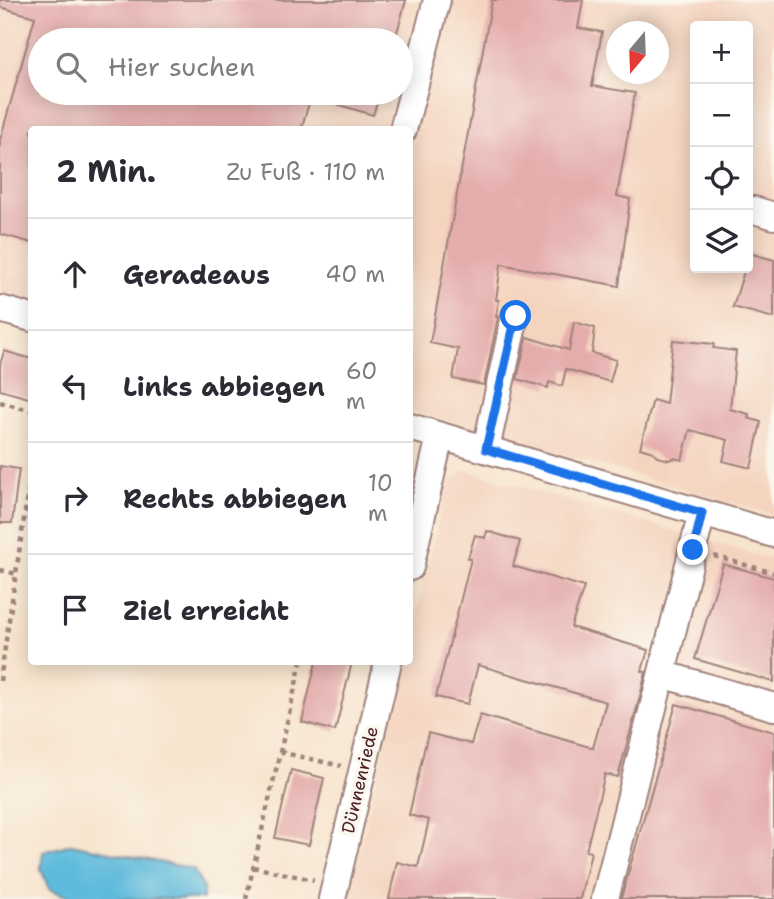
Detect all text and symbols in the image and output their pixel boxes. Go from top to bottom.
north arrow [606,21,669,84]
map controls [690,21,753,273]
button: + [690,21,753,84]
search box [28,28,413,105]
icon: search [52,48,90,86]
text: Hier suchen [108,49,255,84]
button: − [690,84,753,147]
button: locate [690,147,753,210]
text: 2 Min. [56,151,156,192]
text: Zu Fuß · 110 m [226,157,385,187]
button: layers [690,210,753,273]
icon: ahead [56,255,94,293]
text: Geradeaus [123,257,270,292]
text: 40 m [325,259,385,289]
route start [500,300,531,331]
text: 60 m [346,356,377,416]
icon: left [56,367,94,405]
text: Links abbiegen [123,369,325,404]
text: 10 m [368,468,393,528]
icon: right [56,479,94,517]
text: Rechts abbiegen [123,481,347,516]
route end [677,534,708,565]
icon: arrive [56,591,94,629]
text: Ziel erreicht [123,593,289,628]
street label: Dünnenriede [336,724,384,836]

